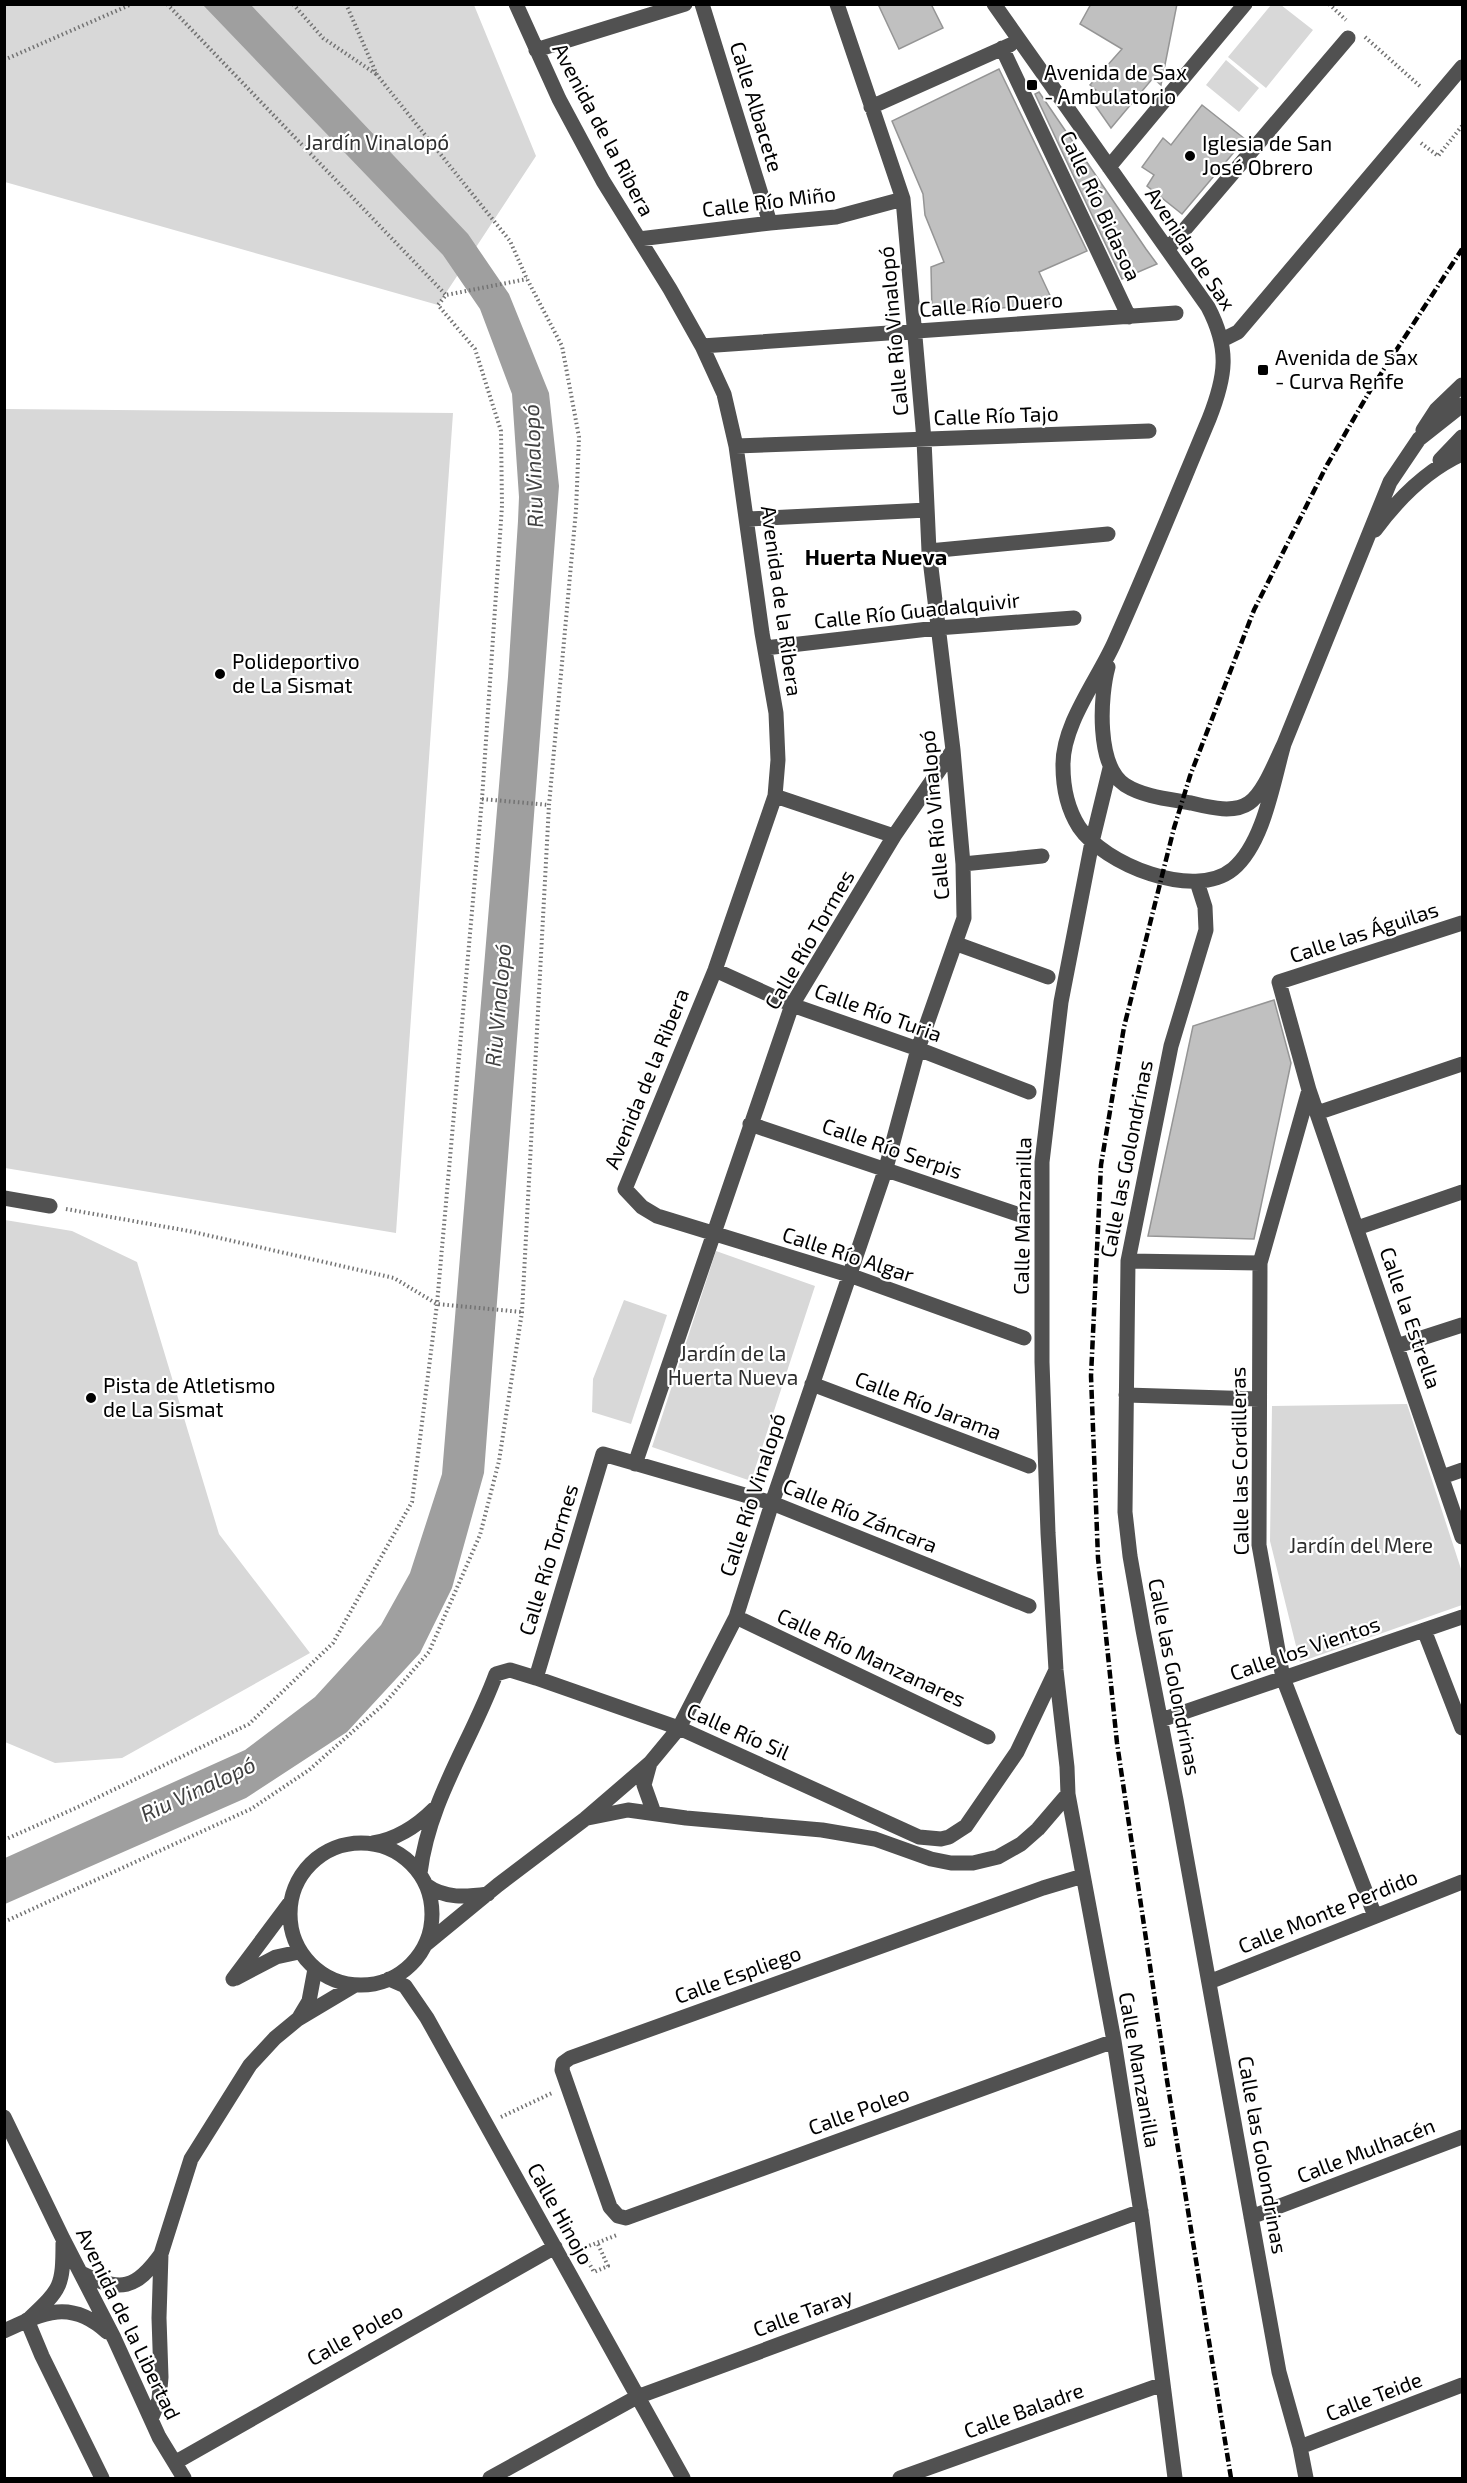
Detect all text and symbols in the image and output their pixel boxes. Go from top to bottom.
street label: Avenida de la Ribera [548,38,661,220]
street label: Calle Albacete [726,38,789,175]
place label: Avenida de Sax - Ambulatorio [1044,59,1187,108]
marker: Avenida de Sax - Ambulatorio [1025,78,1039,92]
street label: Calle Río Bidasoa [1056,126,1147,284]
park label: Jardín Vinalopó [305,129,449,154]
place label: Iglesia de San José Obrero [1202,130,1332,179]
marker: Iglesia de San José Obrero [1183,149,1197,163]
street label: Calle Río Miño [701,180,837,221]
street label: Avenida de Sax [1141,182,1242,314]
street label: Calle Río Vinalopó [873,245,912,417]
street label: Calle Río Duero [918,286,1064,321]
place label: Avenida de Sax - Curva Renfe [1275,344,1418,393]
marker: Avenida de Sax - Curva Renfe [1256,363,1270,377]
street label: Calle Río Tajo [933,400,1059,430]
water label: Riu Vinalopó [517,404,547,528]
street label: Avenida de la Ribera [757,504,808,698]
district label: Huerta Nueva [805,543,947,569]
street label: Calle Río Guadalquivir [813,586,1022,633]
place label: Polideportivo de La Sismat [232,648,360,697]
marker: Polideportivo de La Sismat [213,667,227,681]
street label: Calle Río Vinalopó [914,729,953,901]
street label: Calle Río Tormes [759,865,859,1013]
street label: Calle las Águilas [1286,896,1441,967]
water label: Riu Vinalopó [479,942,515,1068]
street label: Calle Río Turia [811,977,946,1046]
street label: Avenida de la Ribera [598,985,693,1172]
street label: Calle las Golondrinas [1094,1058,1157,1260]
street label: Calle Río Serpis [819,1112,966,1183]
street label: Calle Manzanilla [1008,1137,1035,1295]
street label: Calle Río Algar [779,1221,918,1287]
street label: Calle la Estrella [1375,1243,1447,1392]
park label: Jardín de la Huerta Nueva [668,1340,798,1389]
street label: Calle Río Jarama [852,1365,1005,1444]
street label: Calle las Cordilleras [1224,1366,1253,1556]
place label: Pista de Atletismo de La Sismat [103,1372,276,1421]
marker: Pista de Atletismo de La Sismat [84,1391,98,1405]
street label: Calle Río Vinalopó [713,1410,790,1579]
street label: Calle Río Záncara [780,1472,941,1557]
street label: Calle Río Tormes [513,1481,582,1638]
park label: Jardín del Mere [1289,1532,1433,1557]
street label: Calle las Golondrinas [1144,1576,1207,1778]
street label: Calle Río Manzanares [773,1602,970,1711]
street label: Calle los Vientos [1226,1610,1383,1685]
street label: Calle Río Sil [683,1697,795,1765]
water label: Riu Vinalopó [136,1750,259,1826]
street label: Calle Monte Perdido [1234,1863,1421,1958]
street label: Calle Espliego [671,1939,804,2008]
street label: Calle Manzanilla [1114,1990,1166,2150]
street label: Calle las Golondrinas [1234,2054,1293,2256]
street label: Calle Poleo [805,2080,912,2139]
street label: Calle Mulhacén [1293,2112,1438,2187]
street label: Calle Hinojo [522,2158,600,2269]
street label: Avenida de la Libertad [72,2223,187,2423]
street label: Calle Taray [749,2282,856,2341]
street label: Calle Poleo [302,2297,407,2370]
street label: Calle Teide [1322,2366,1425,2425]
street label: Calle Baladre [960,2376,1087,2443]

